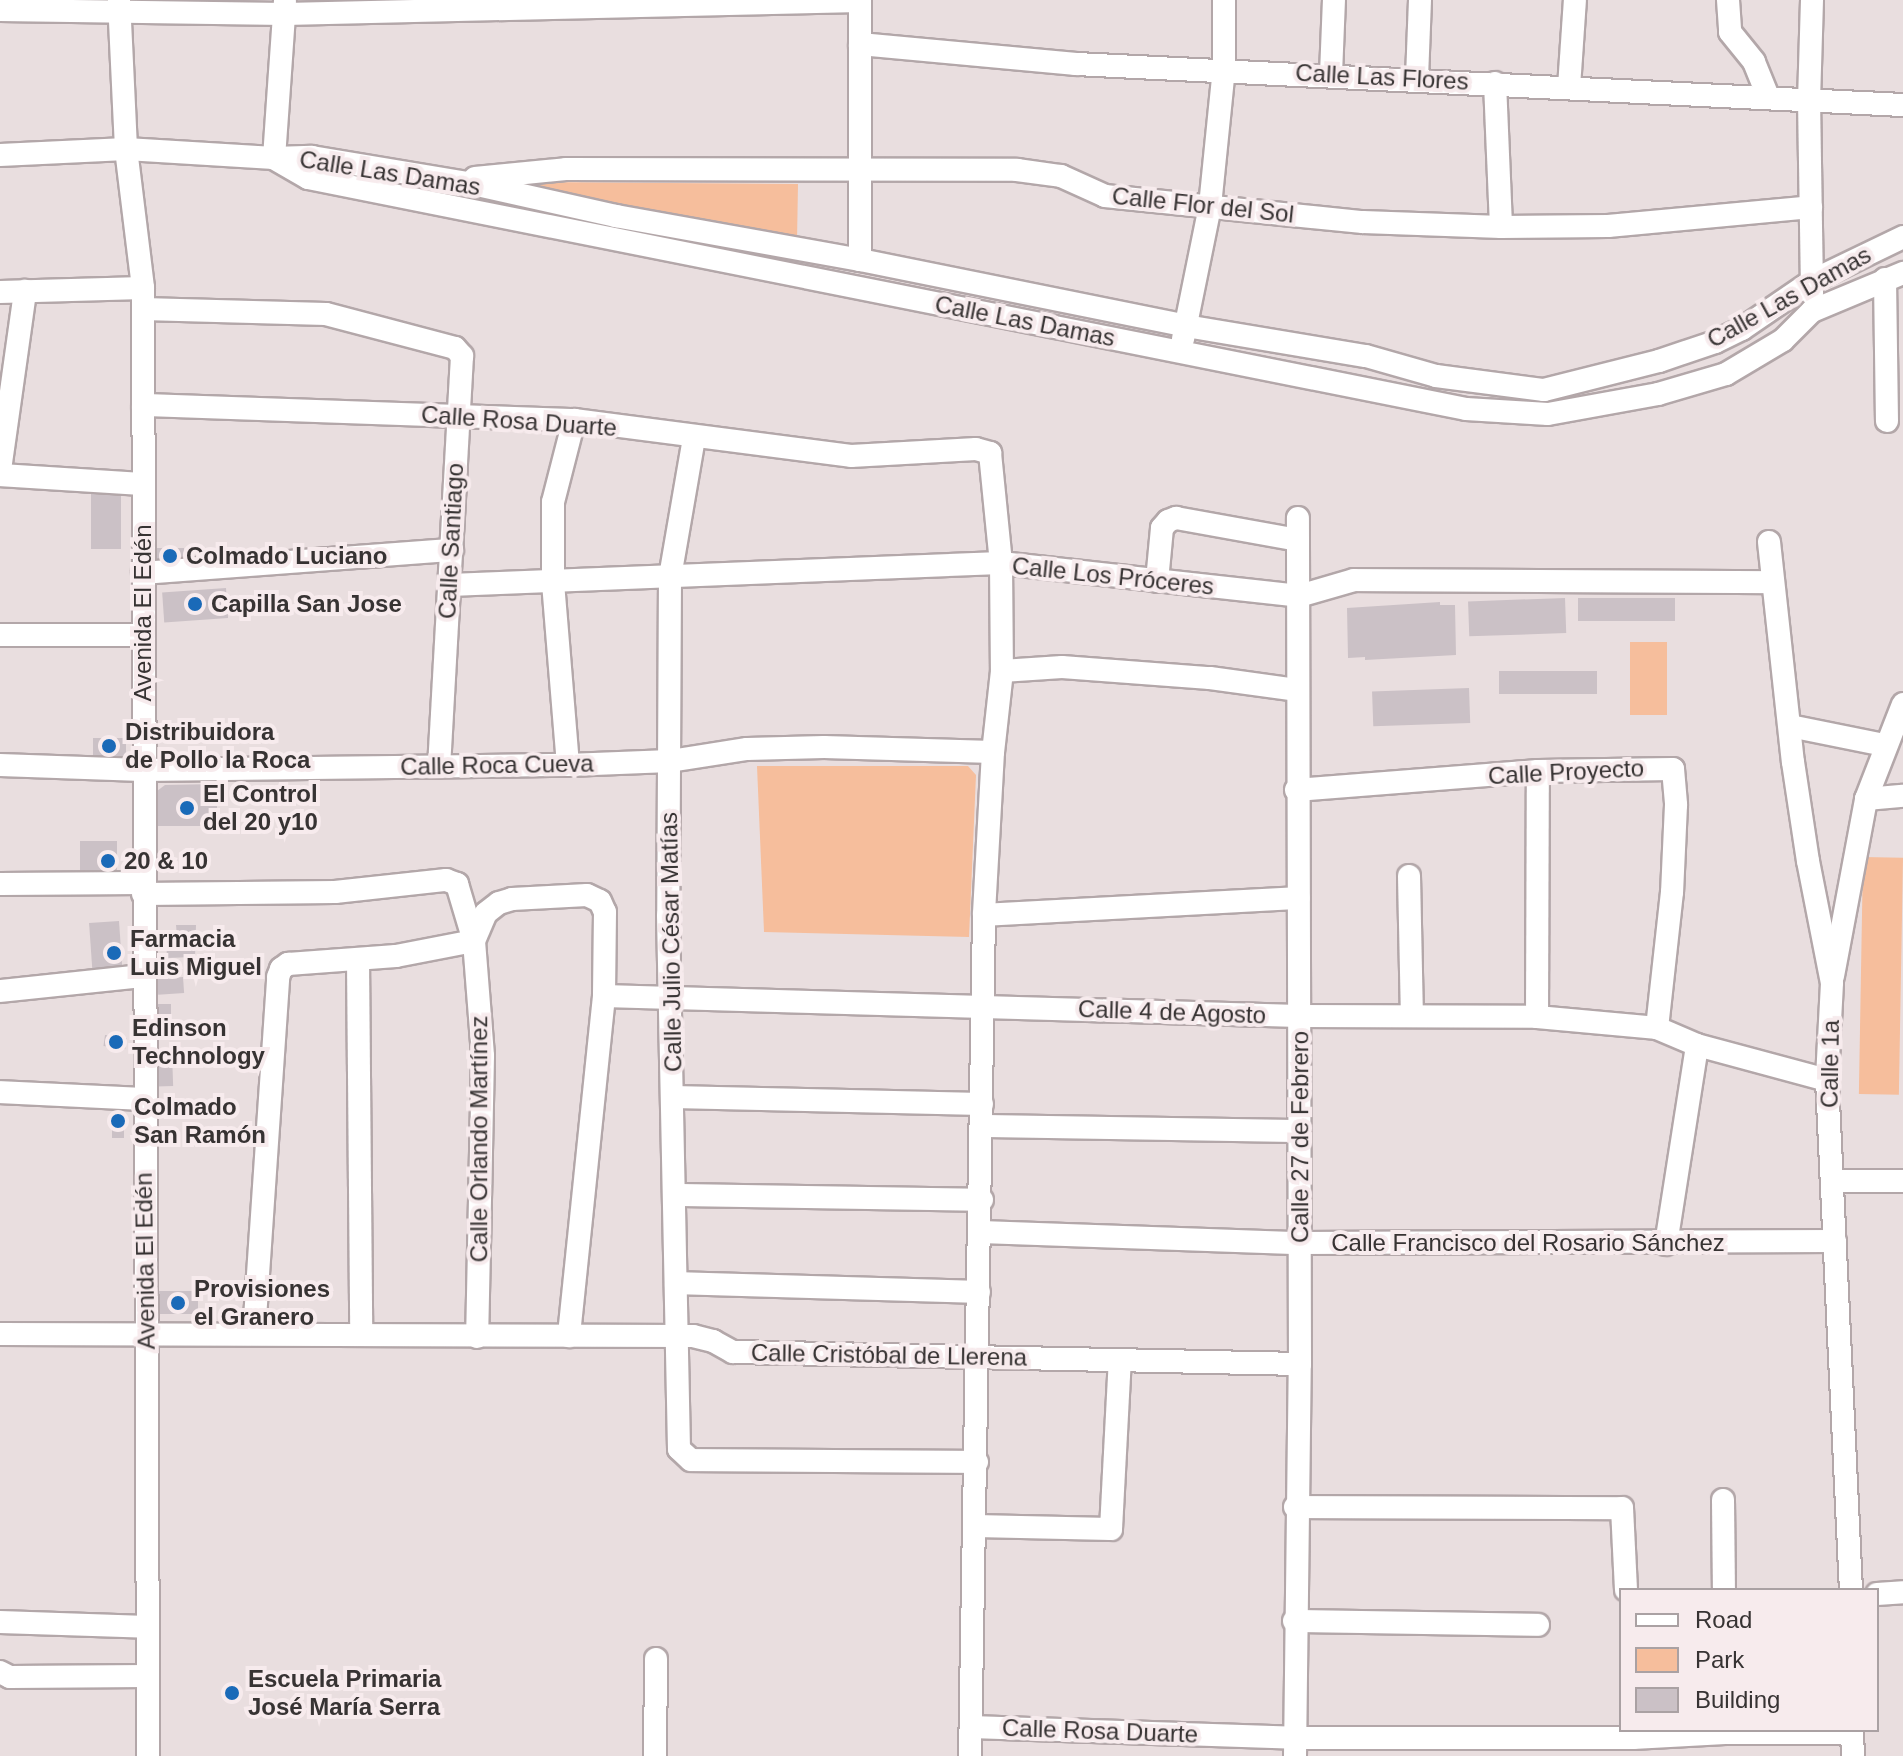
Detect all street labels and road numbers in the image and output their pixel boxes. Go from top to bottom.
street label: Calle Las Flores [1295,58,1469,96]
street label: Calle Las Damas [298,144,482,202]
street label: Calle Flor del Sol [1111,181,1295,229]
street label: Calle Las Damas [1702,240,1876,354]
street label: Calle Las Damas [933,289,1117,353]
street label: Calle Rosa Duarte [420,400,618,442]
street label: Calle Santiago [433,462,469,620]
street label: Avenida El Edén [129,524,157,702]
street label: Calle Los Próceres [1011,551,1215,601]
street label: Calle Roca Cueva [400,749,594,781]
street label: Calle Proyecto [1487,754,1645,790]
street label: Calle Julio César Matías [654,812,688,1072]
street label: Calle 4 de Agosto [1077,994,1267,1030]
street label: Calle Orlando Martínez [465,1016,493,1262]
street label: Calle 1a [1815,1020,1845,1108]
street label: Calle 27 de Febrero [1286,1031,1314,1243]
street label: Avenida El Edén [129,1172,161,1350]
street label: Calle Francisco del Rosario Sánchez [1331,1229,1725,1257]
street label: Calle Cristóbal de Llerena [751,1338,1027,1372]
street label: Calle Rosa Duarte [1002,1713,1198,1749]

